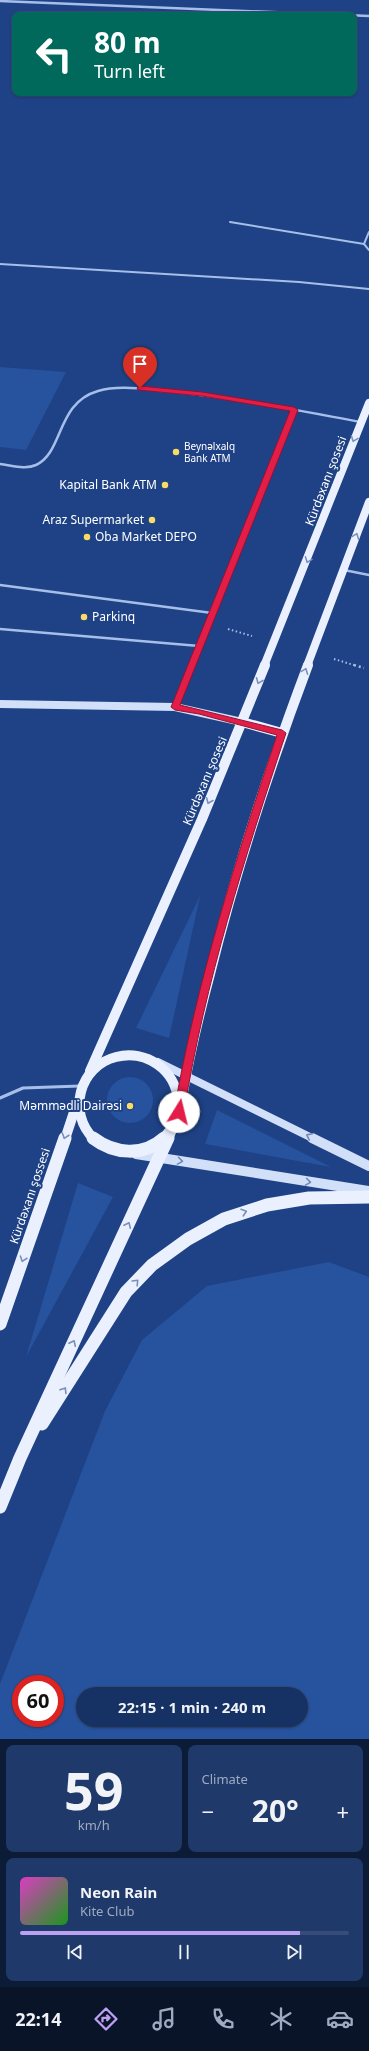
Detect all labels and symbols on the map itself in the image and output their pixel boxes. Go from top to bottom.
pin [123,347,157,388]
street label: Kürdəxanı şosesi [301,434,350,528]
one-way arrow [351,436,359,443]
place label: Beynəlxalq Bank ATM [184,439,235,465]
marker: Beynəlxalq Bank ATM [171,447,181,457]
place label: Kapital Bank ATM [59,476,157,493]
marker: Kapital Bank ATM [160,480,170,490]
place label: Araz Supermarket [43,511,145,528]
marker: Araz Supermarket [147,515,157,525]
place label: Oba Market DEPO [95,528,197,545]
marker: Oba Market DEPO [82,532,92,542]
one-way arrow [352,533,360,540]
one-way arrow [304,557,312,564]
place label: Parkinq [92,608,135,625]
marker: Parkinq [79,612,89,622]
one-way arrow [301,668,309,675]
one-way arrow [256,678,264,685]
street label: Kürdəxanı şosesi [178,734,231,828]
one-way arrow [206,798,214,805]
position arrow [158,1091,200,1133]
place label: Məmmədli Dairəsi [19,1097,122,1114]
marker: Məmmədli Dairəsi [125,1101,135,1111]
one-way arrow [61,1132,70,1139]
one-way arrow [306,1133,313,1141]
street label: Kürdəxanı şossesi [5,1146,54,1246]
one-way arrow [177,1156,183,1164]
one-way arrow [305,1177,311,1185]
one-way arrow [240,1209,247,1217]
one-way arrow [123,1222,131,1230]
one-way arrow [19,1255,27,1262]
one-way arrow [131,1279,139,1287]
one-way arrow [68,1340,76,1348]
one-way arrow [59,1387,66,1394]
speed limit sign: 60 [12,1675,64,1727]

